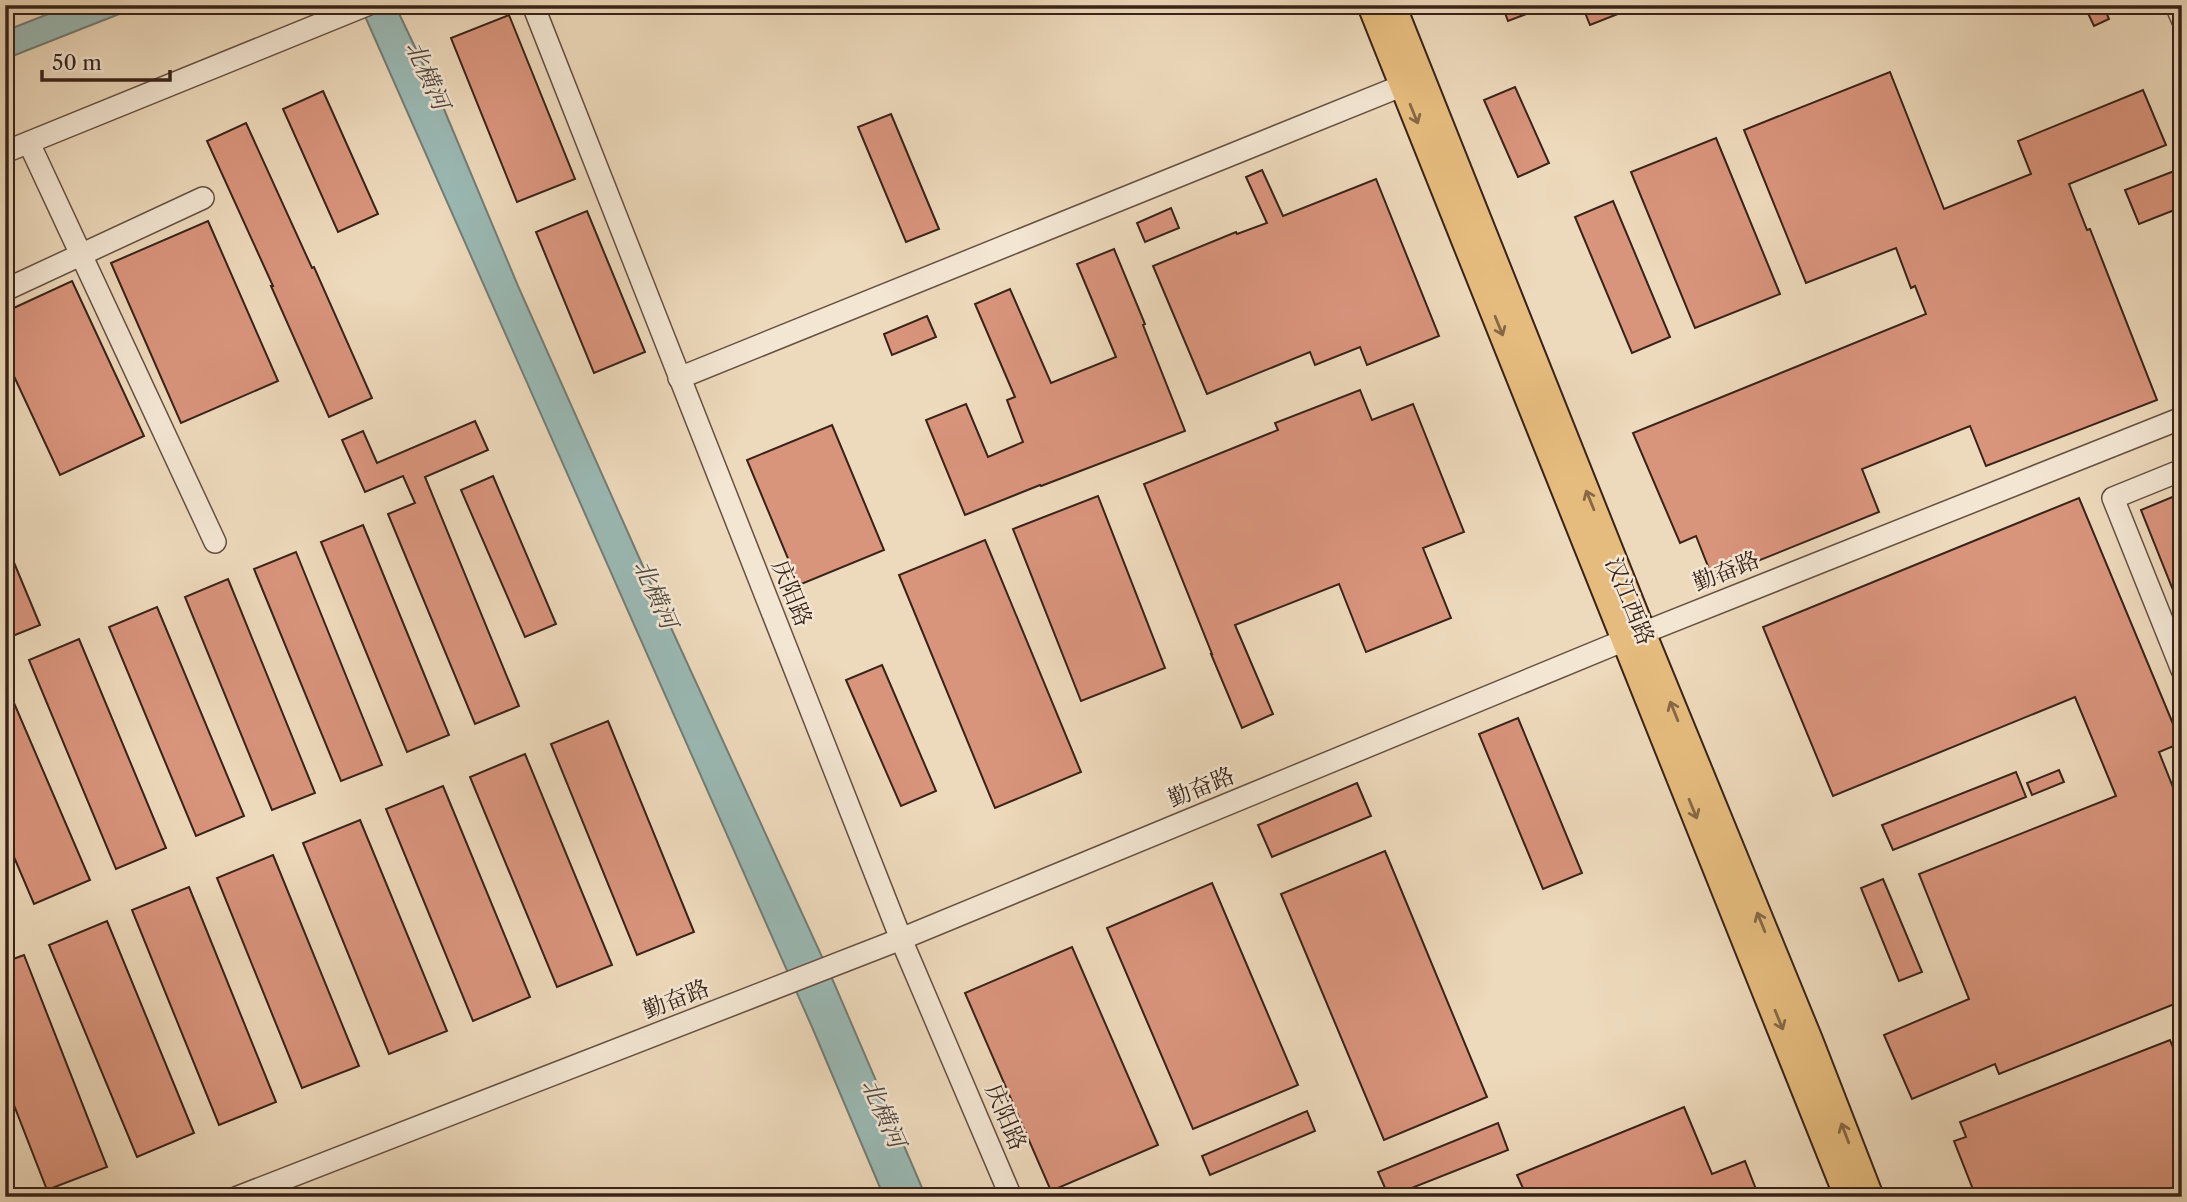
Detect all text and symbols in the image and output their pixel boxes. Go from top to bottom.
water label: 北横河 [400,36,458,117]
scale bar [42,38,170,82]
text: 50 m [52,50,102,75]
one-way arrow [1409,103,1422,125]
one-way arrow [1493,314,1506,336]
one-way arrow [1583,490,1596,512]
street label: 勤奋路 [1689,545,1763,597]
street label: 汉江西路 [1600,553,1660,649]
water label: 北横河 [628,555,686,636]
street label: 庆阳路 [766,556,818,630]
one-way arrow [1667,701,1680,723]
street label: 勤奋路 [1164,761,1238,813]
one-way arrow [1688,798,1701,820]
one-way arrow [1753,912,1766,933]
street label: 勤奋路 [639,974,713,1024]
one-way arrow [1773,1009,1786,1031]
water label: 北横河 [856,1074,914,1155]
street label: 庆阳路 [980,1080,1032,1154]
one-way arrow [1838,1123,1851,1145]

